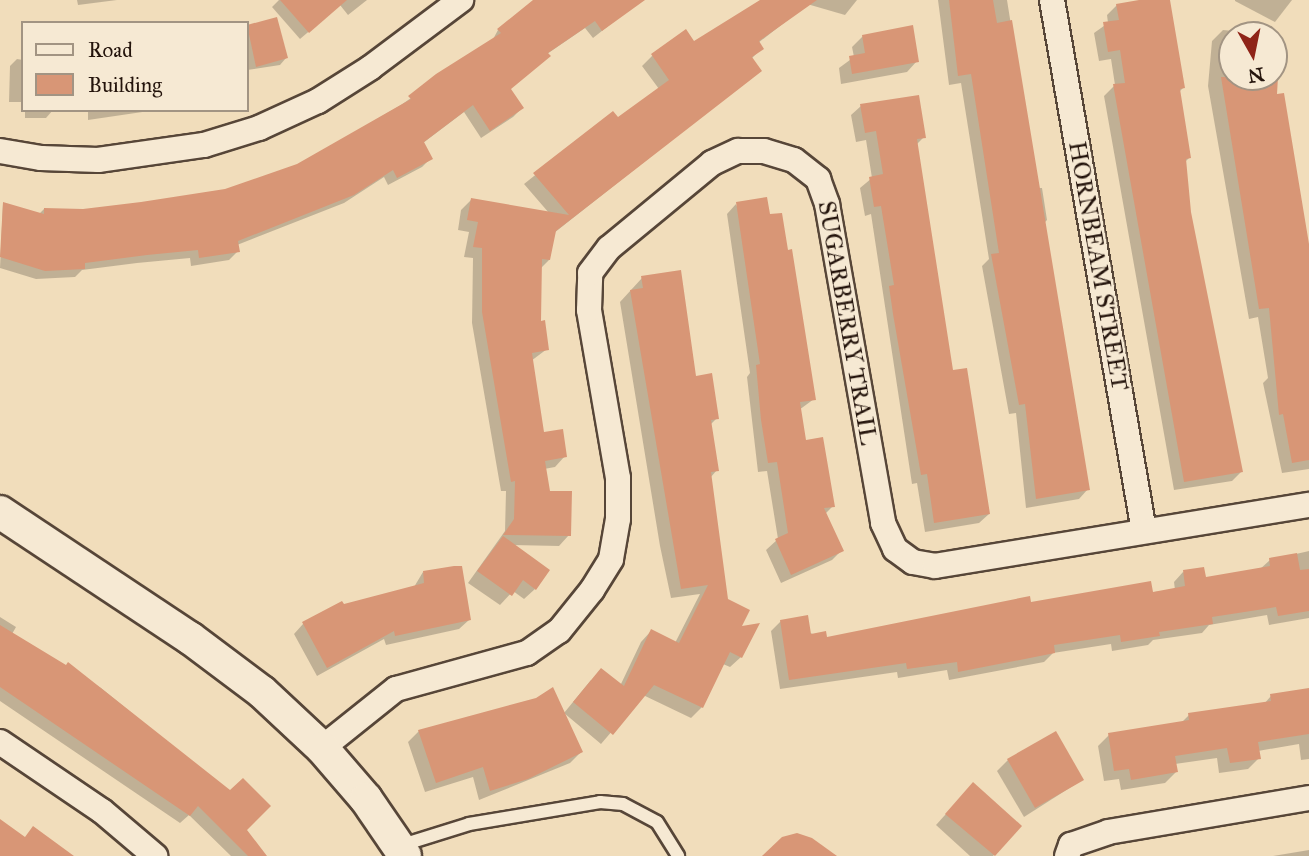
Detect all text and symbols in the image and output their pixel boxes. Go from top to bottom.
legend [21,21,248,112]
north arrow [1218,21,1288,91]
text: Road [88,37,133,63]
text: N [1246,63,1266,88]
text: Building [88,72,162,98]
street label: HORNBEAM STREET [1062,139,1134,393]
street label: SUGARBERRY TRAIL [811,199,883,447]

